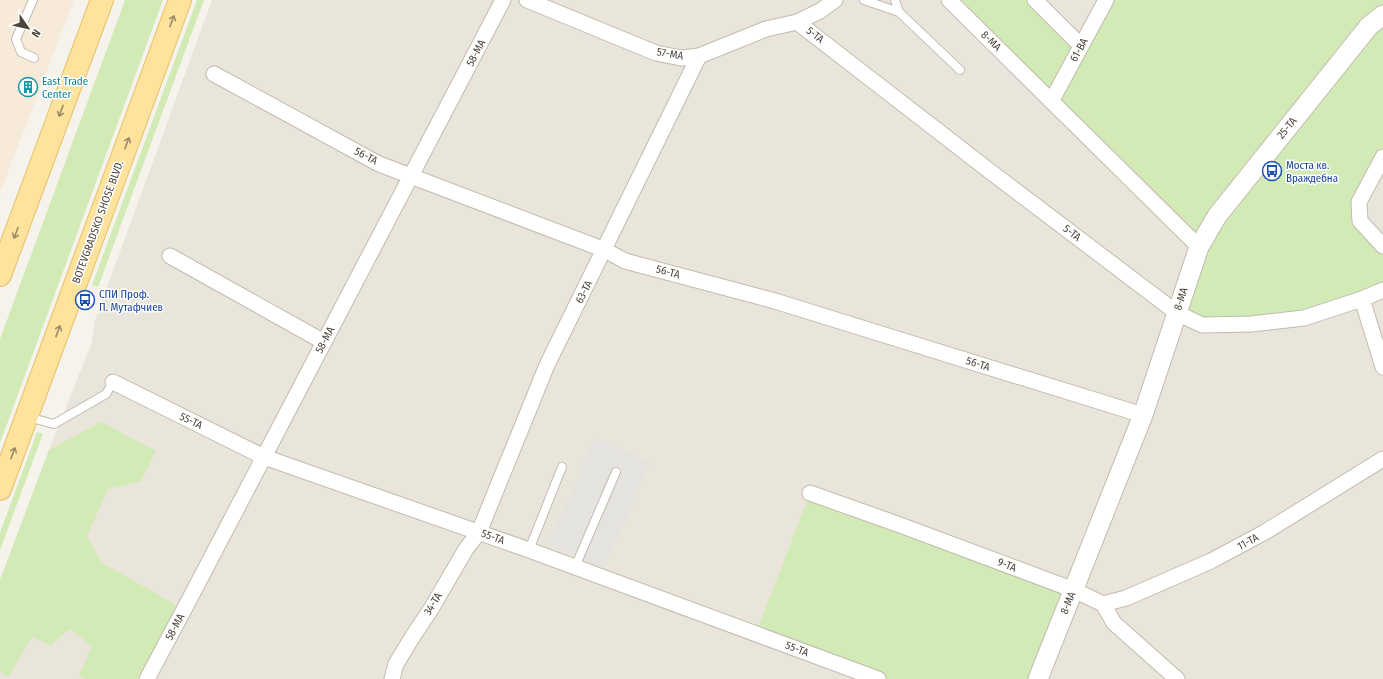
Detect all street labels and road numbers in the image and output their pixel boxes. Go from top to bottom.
street label: 5-ТА [804,24,827,46]
street label: 8-МА [978,28,1004,54]
street label: 61-ВА [1067,36,1091,64]
street label: 58-МА [464,37,488,69]
street label: 57-МА [656,45,685,63]
street label: 25-ТА [1274,115,1300,141]
street label: 56-ТА [352,145,380,168]
street label: BOTEVGRADSKO SHOSE BLVD. [70,159,126,285]
street label: 5-ТА [1061,222,1084,244]
street label: 56-ТА [655,263,682,281]
street label: 63-ТА [573,278,595,306]
street label: 8-МА [1171,286,1191,312]
street label: 58-МА [313,324,337,356]
street label: 56-ТА [964,354,992,374]
street label: 55-ТА [177,410,205,432]
street label: 55-ТА [480,527,507,547]
street label: 11-ТА [1235,531,1261,553]
street label: 9-ТА [996,555,1018,575]
street label: 34-ТА [421,590,445,618]
street label: 8-МА [1058,590,1078,616]
street label: 58-МА [163,611,187,643]
street label: 55-ТА [784,639,811,659]

